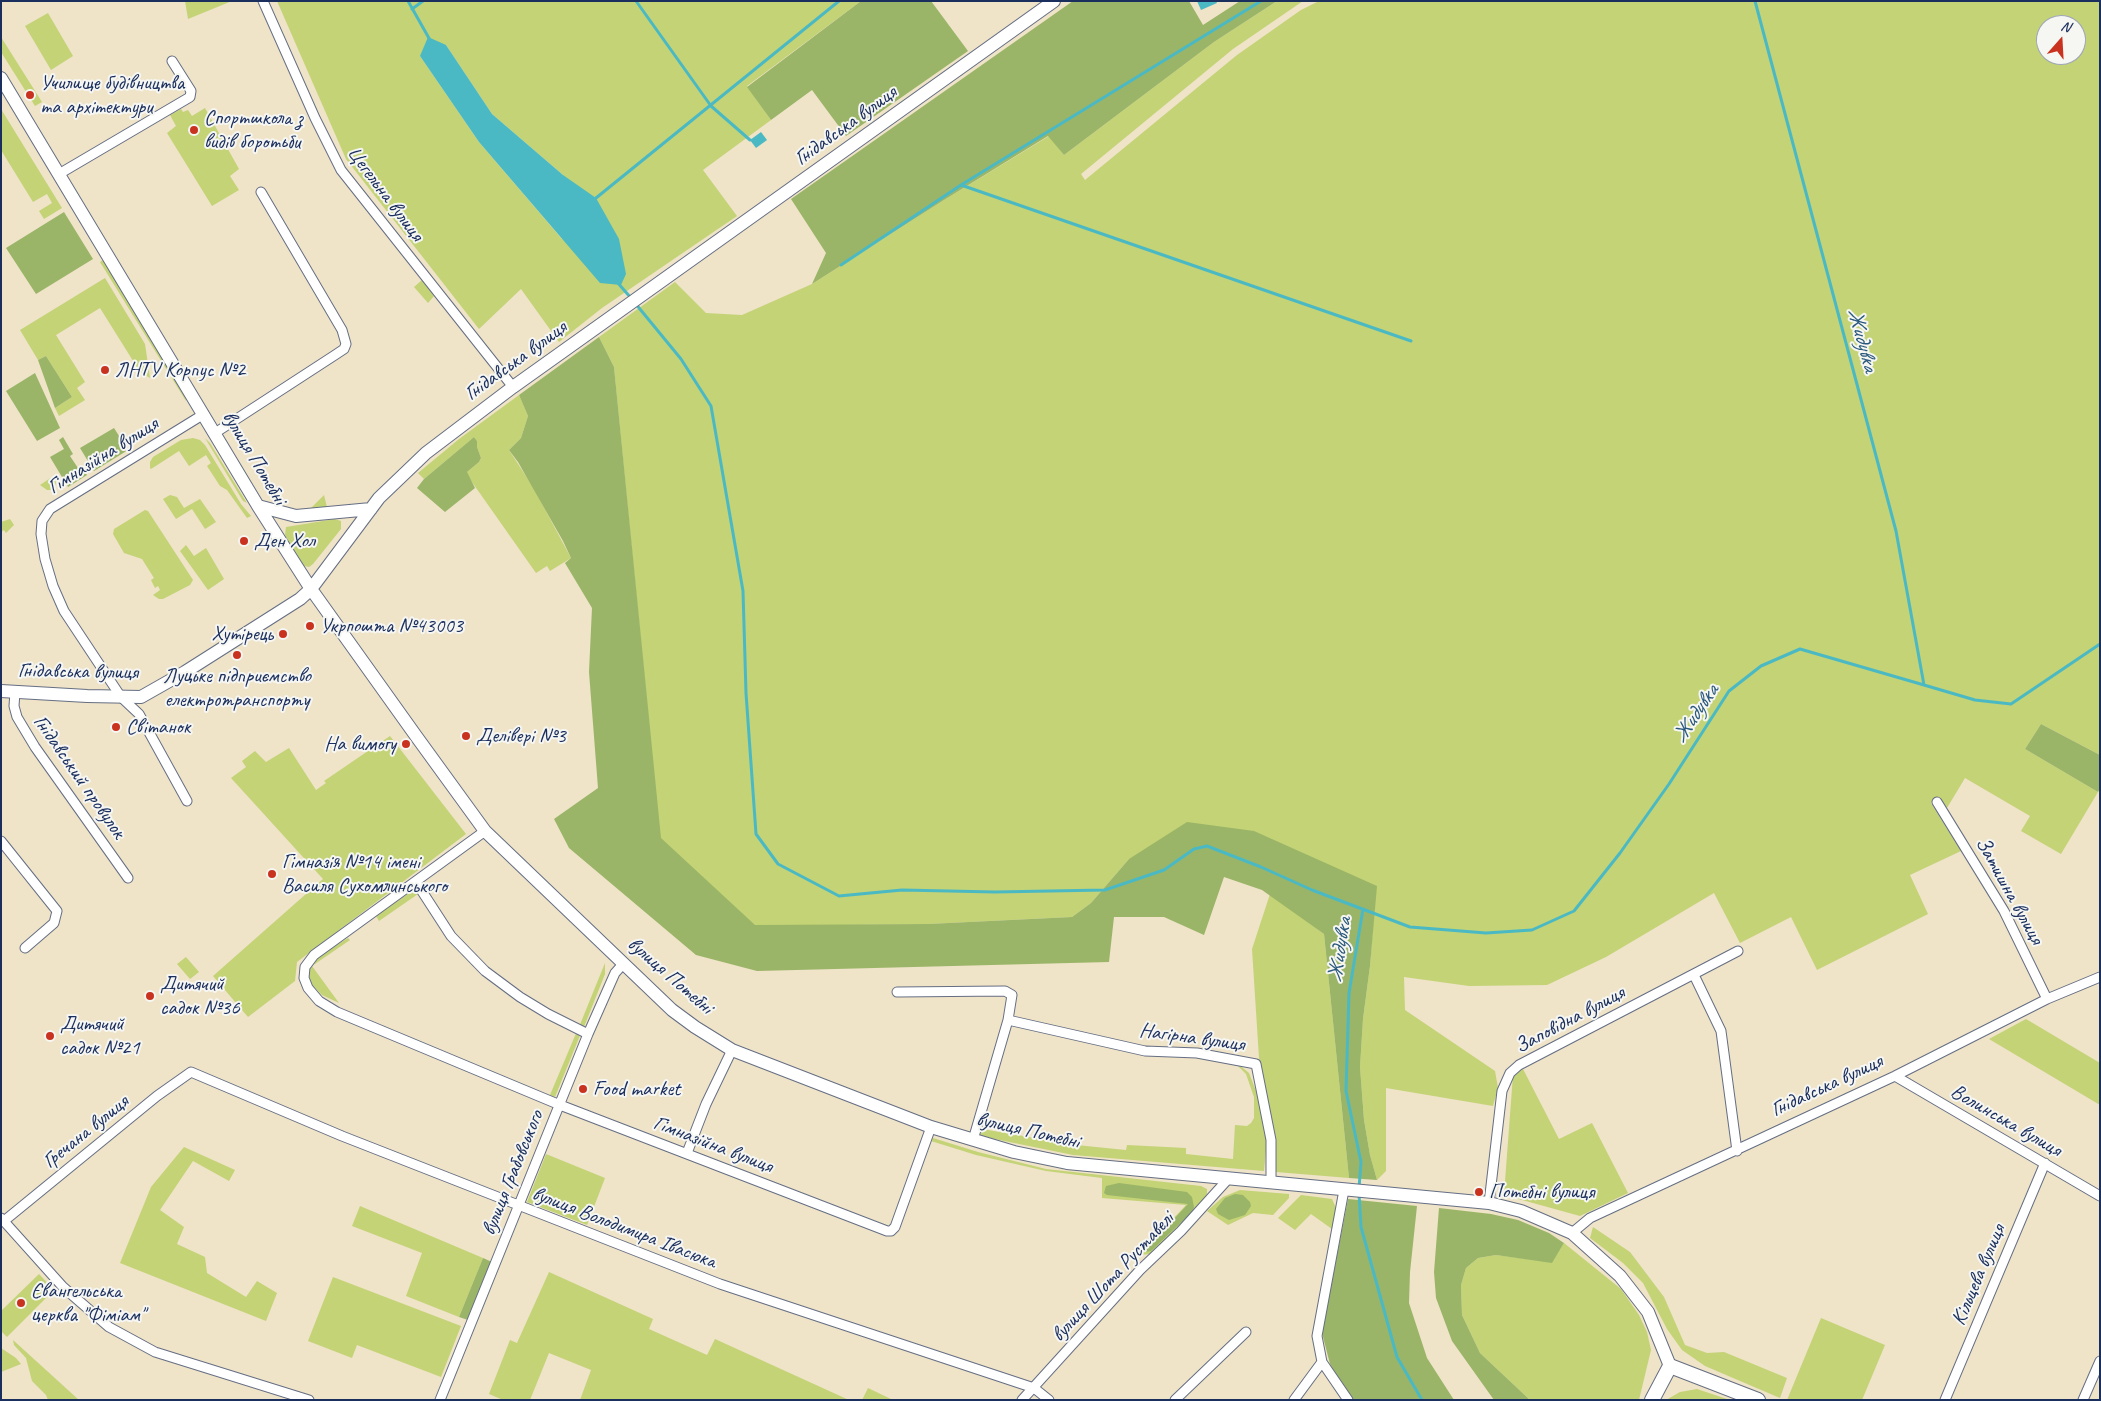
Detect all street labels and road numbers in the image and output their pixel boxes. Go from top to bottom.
street label: Гнідавська вулиця [790,80,902,172]
street label: Цегельна вулиця [341,141,429,247]
street label: Гнідавська вулиця [460,315,572,407]
street label: вулиця Потебні [216,406,292,510]
street label: Гімназійна вулиця [43,412,163,500]
street label: Гнідавська вулиця [18,658,138,686]
street label: Гнідавський провулок [27,710,131,844]
street label: Затишна вулиця [1969,833,2049,949]
street label: вулиця Потебні [622,932,718,1020]
street label: Заповідна вулиця [1511,981,1629,1059]
street label: Нагірна вулиця [1138,1018,1246,1058]
street label: Гнідавська вулиця [1767,1049,1887,1123]
street label: Волинська вулиця [1946,1079,2066,1163]
street label: Гречана вулиця [38,1090,134,1174]
street label: вулиця Грабовського [476,1107,550,1239]
street label: вулиця Потебні [974,1107,1082,1155]
street label: Гімназійна вулиця [650,1111,776,1179]
street label: вулиця Володимира Івасюка [529,1181,719,1275]
street label: вулиця Шота Руставелі [1046,1207,1180,1347]
street label: Кільцева вулиця [1946,1221,2012,1329]

